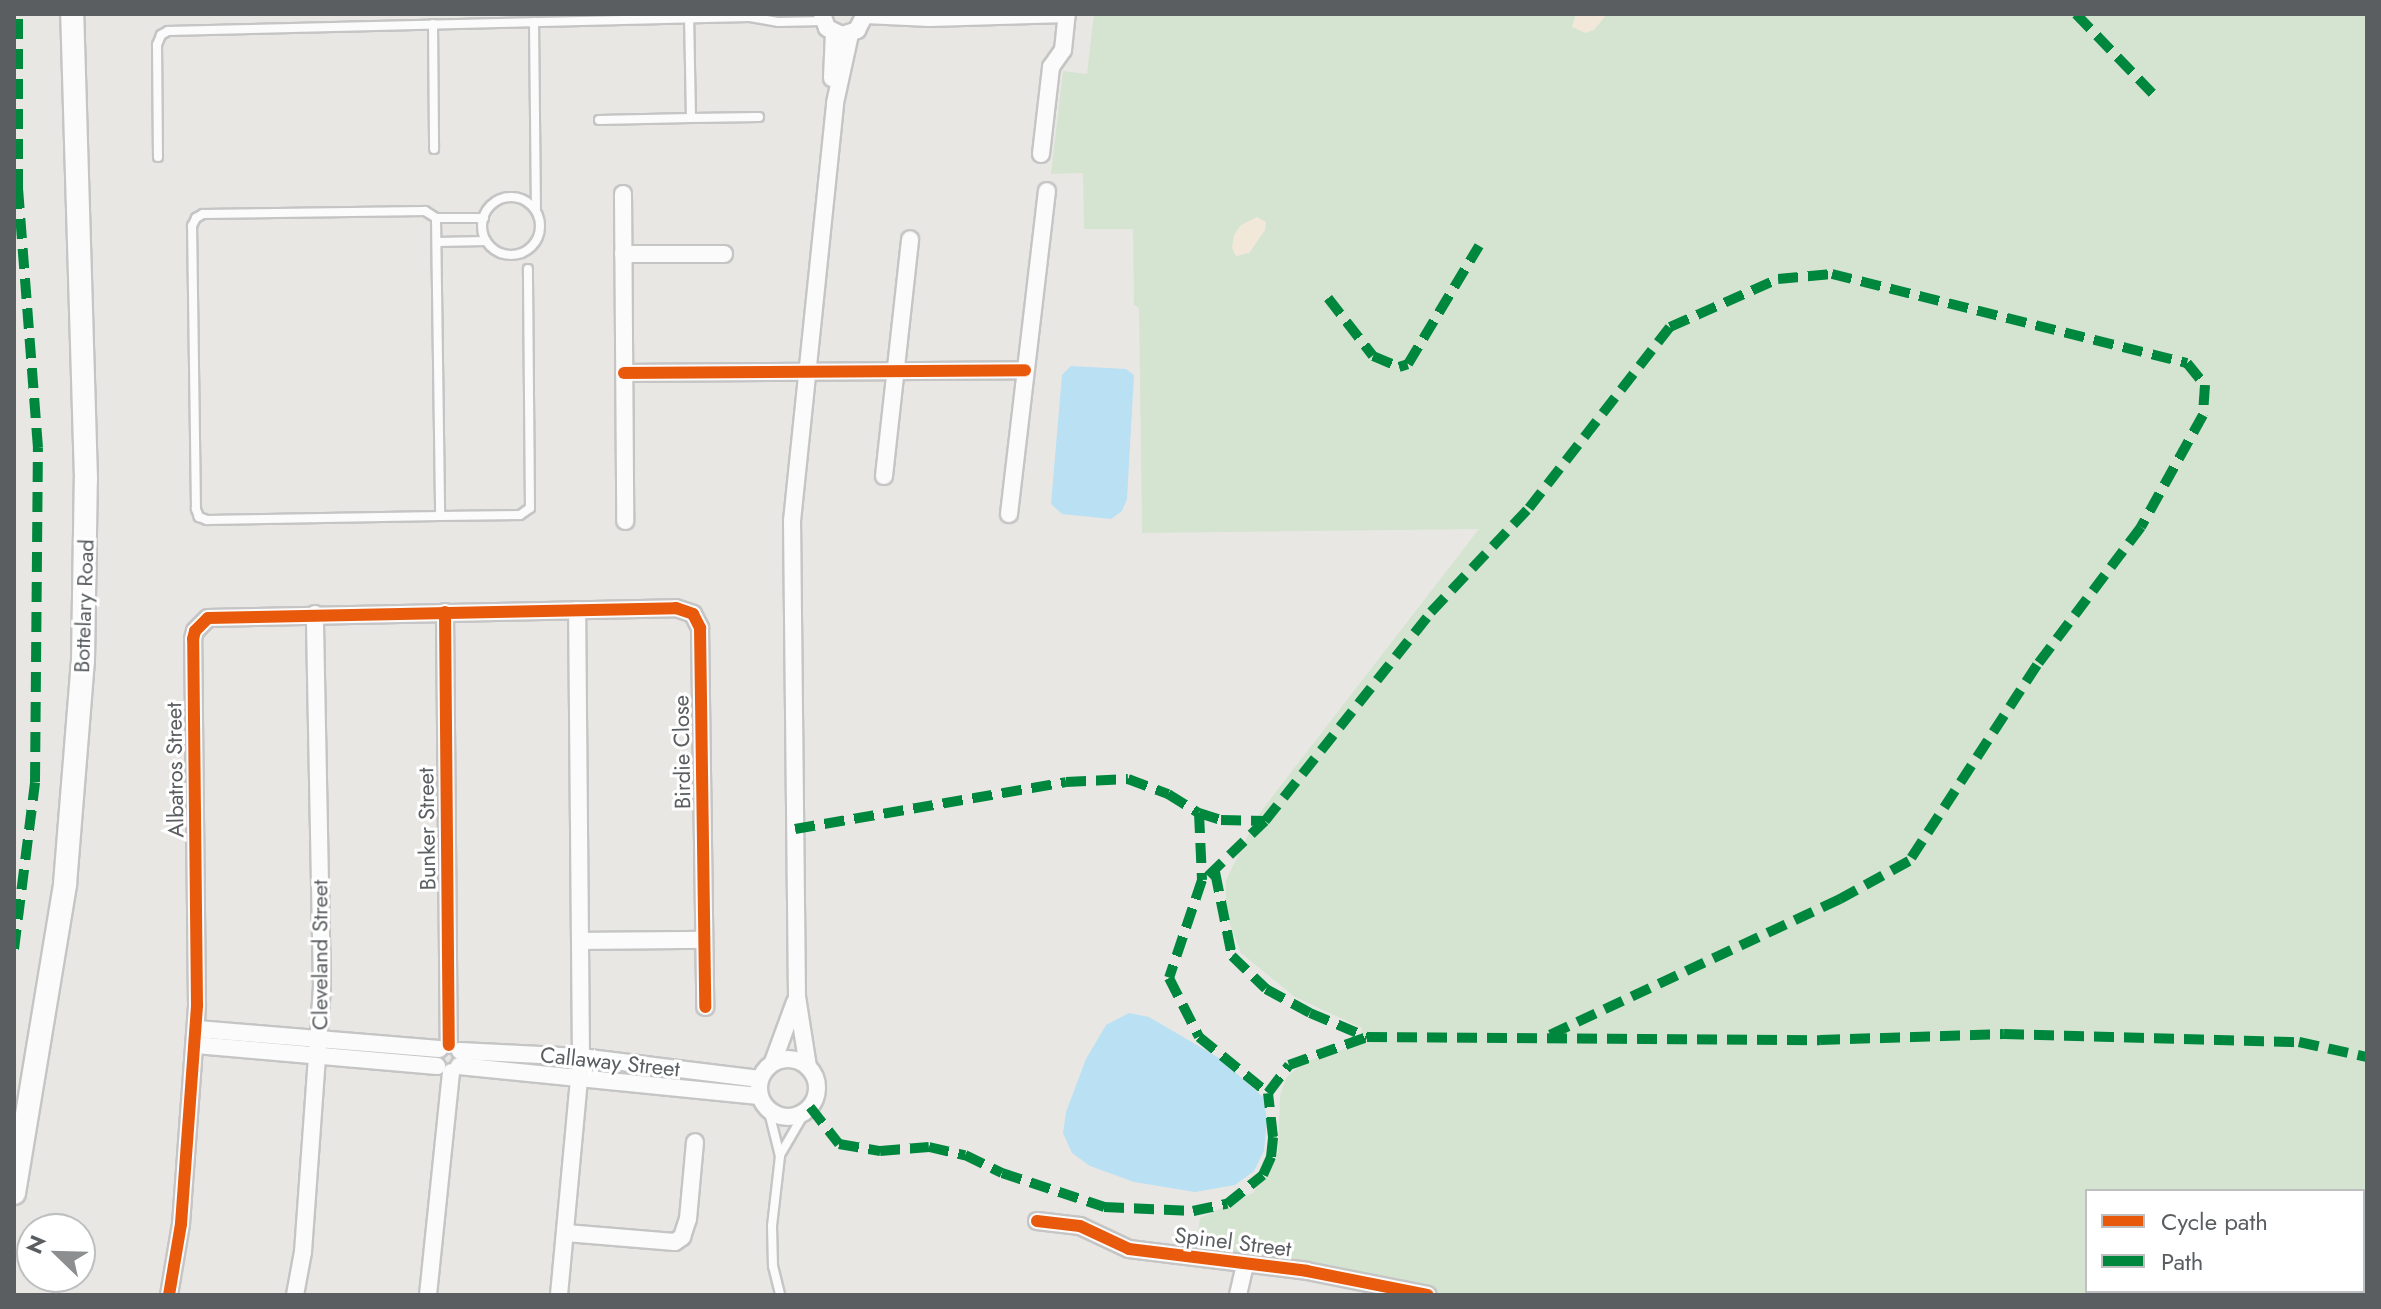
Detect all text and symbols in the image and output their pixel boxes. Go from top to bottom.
street label: Bottelary Road [68,539,100,673]
street label: Birdie Close [668,695,696,809]
street label: Albatros Street [161,702,189,838]
street label: Bunker Street [413,767,441,891]
street label: Cleveland Street [307,880,333,1030]
street label: Callaway Street [539,1042,681,1082]
legend [2085,1189,2365,1293]
text: Cycle path [2161,1204,2268,1239]
north arrow [16,1213,96,1293]
street label: Spinel Street [1173,1222,1293,1262]
text: N [18,1230,54,1259]
text: Path [2161,1244,2203,1279]

